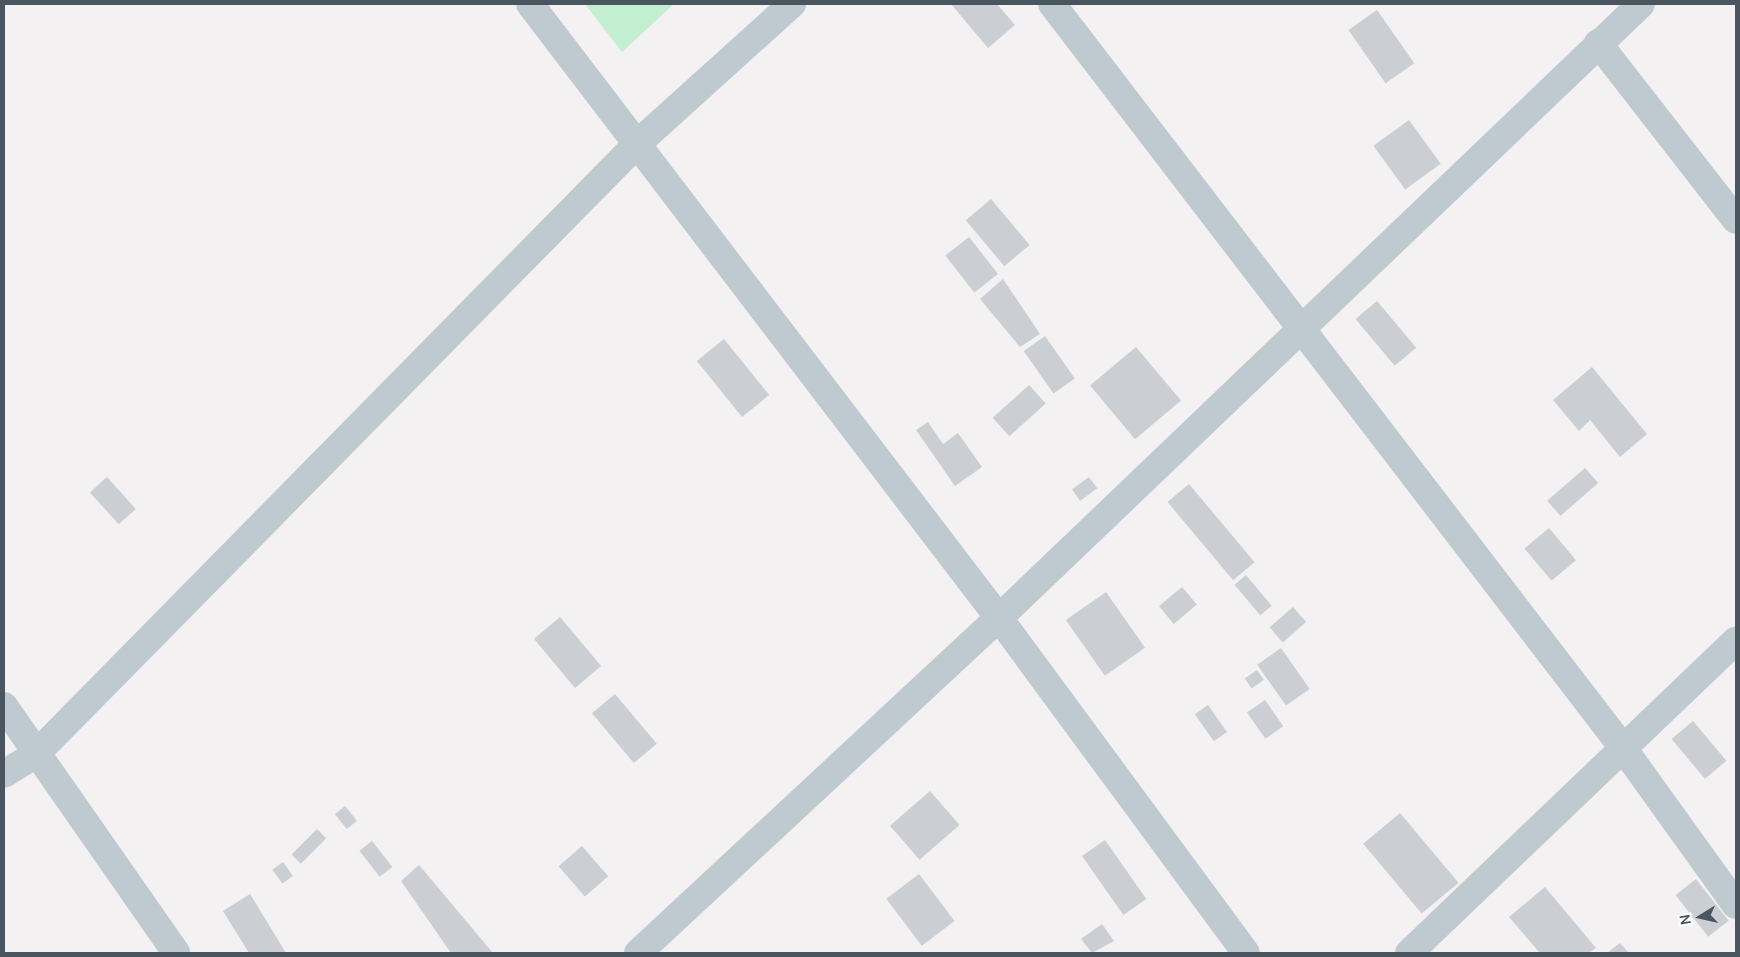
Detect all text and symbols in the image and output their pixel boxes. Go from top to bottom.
north arrow [1675,892,1725,942]
text: N [1675,913,1695,926]

